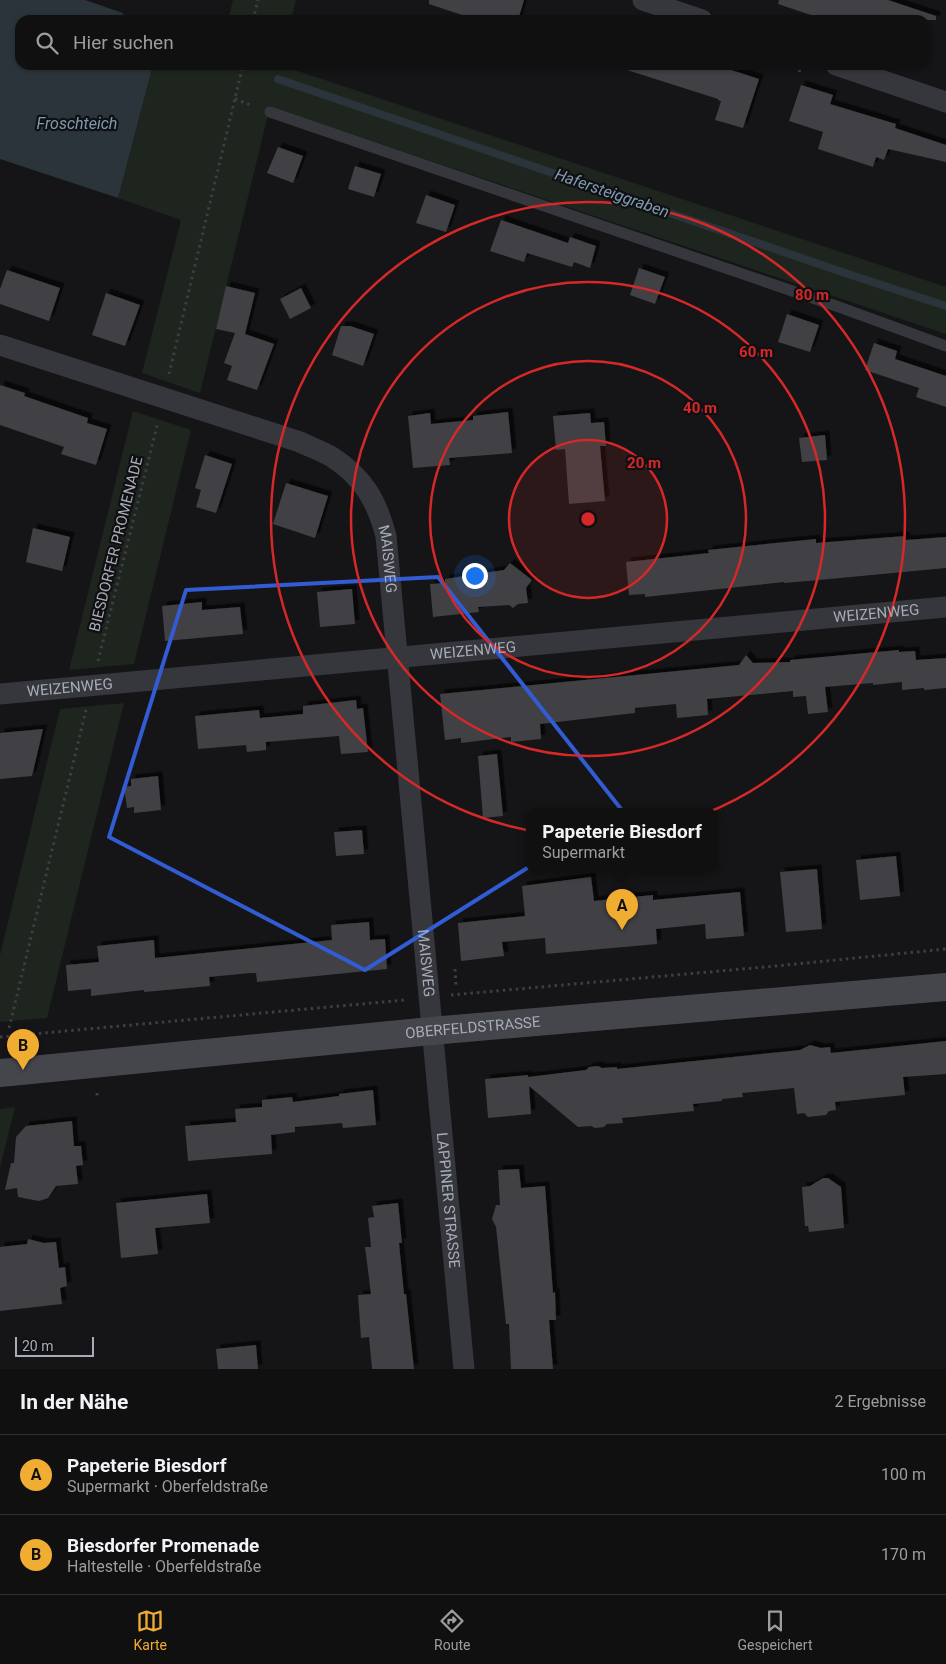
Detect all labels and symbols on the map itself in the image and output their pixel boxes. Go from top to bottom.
water label: Froschteich [37,114,117,133]
water label: Hafersteiggraben [552,165,672,221]
text: 80 m [795,286,829,304]
text: 60 m [739,343,773,361]
text: 40 m [683,399,717,417]
street label: BIESDORFER PROMENADE [86,454,147,633]
text: 20 m [627,454,661,472]
centre of rings [579,510,597,528]
street label: MAISWEG [374,523,400,594]
your location [462,563,488,589]
street label: WEIZENWEG [833,600,920,626]
street label: WEIZENWEG [429,638,517,663]
street label: WEIZENWEG [26,675,113,701]
pin: A [606,889,638,930]
street label: MAISWEG [414,928,438,998]
street label: OBERFELDSTRASSE [404,1013,542,1042]
pin: B [7,1029,39,1070]
street label: LAPPINER STRASSE [433,1131,464,1269]
scale bar [15,1334,94,1357]

